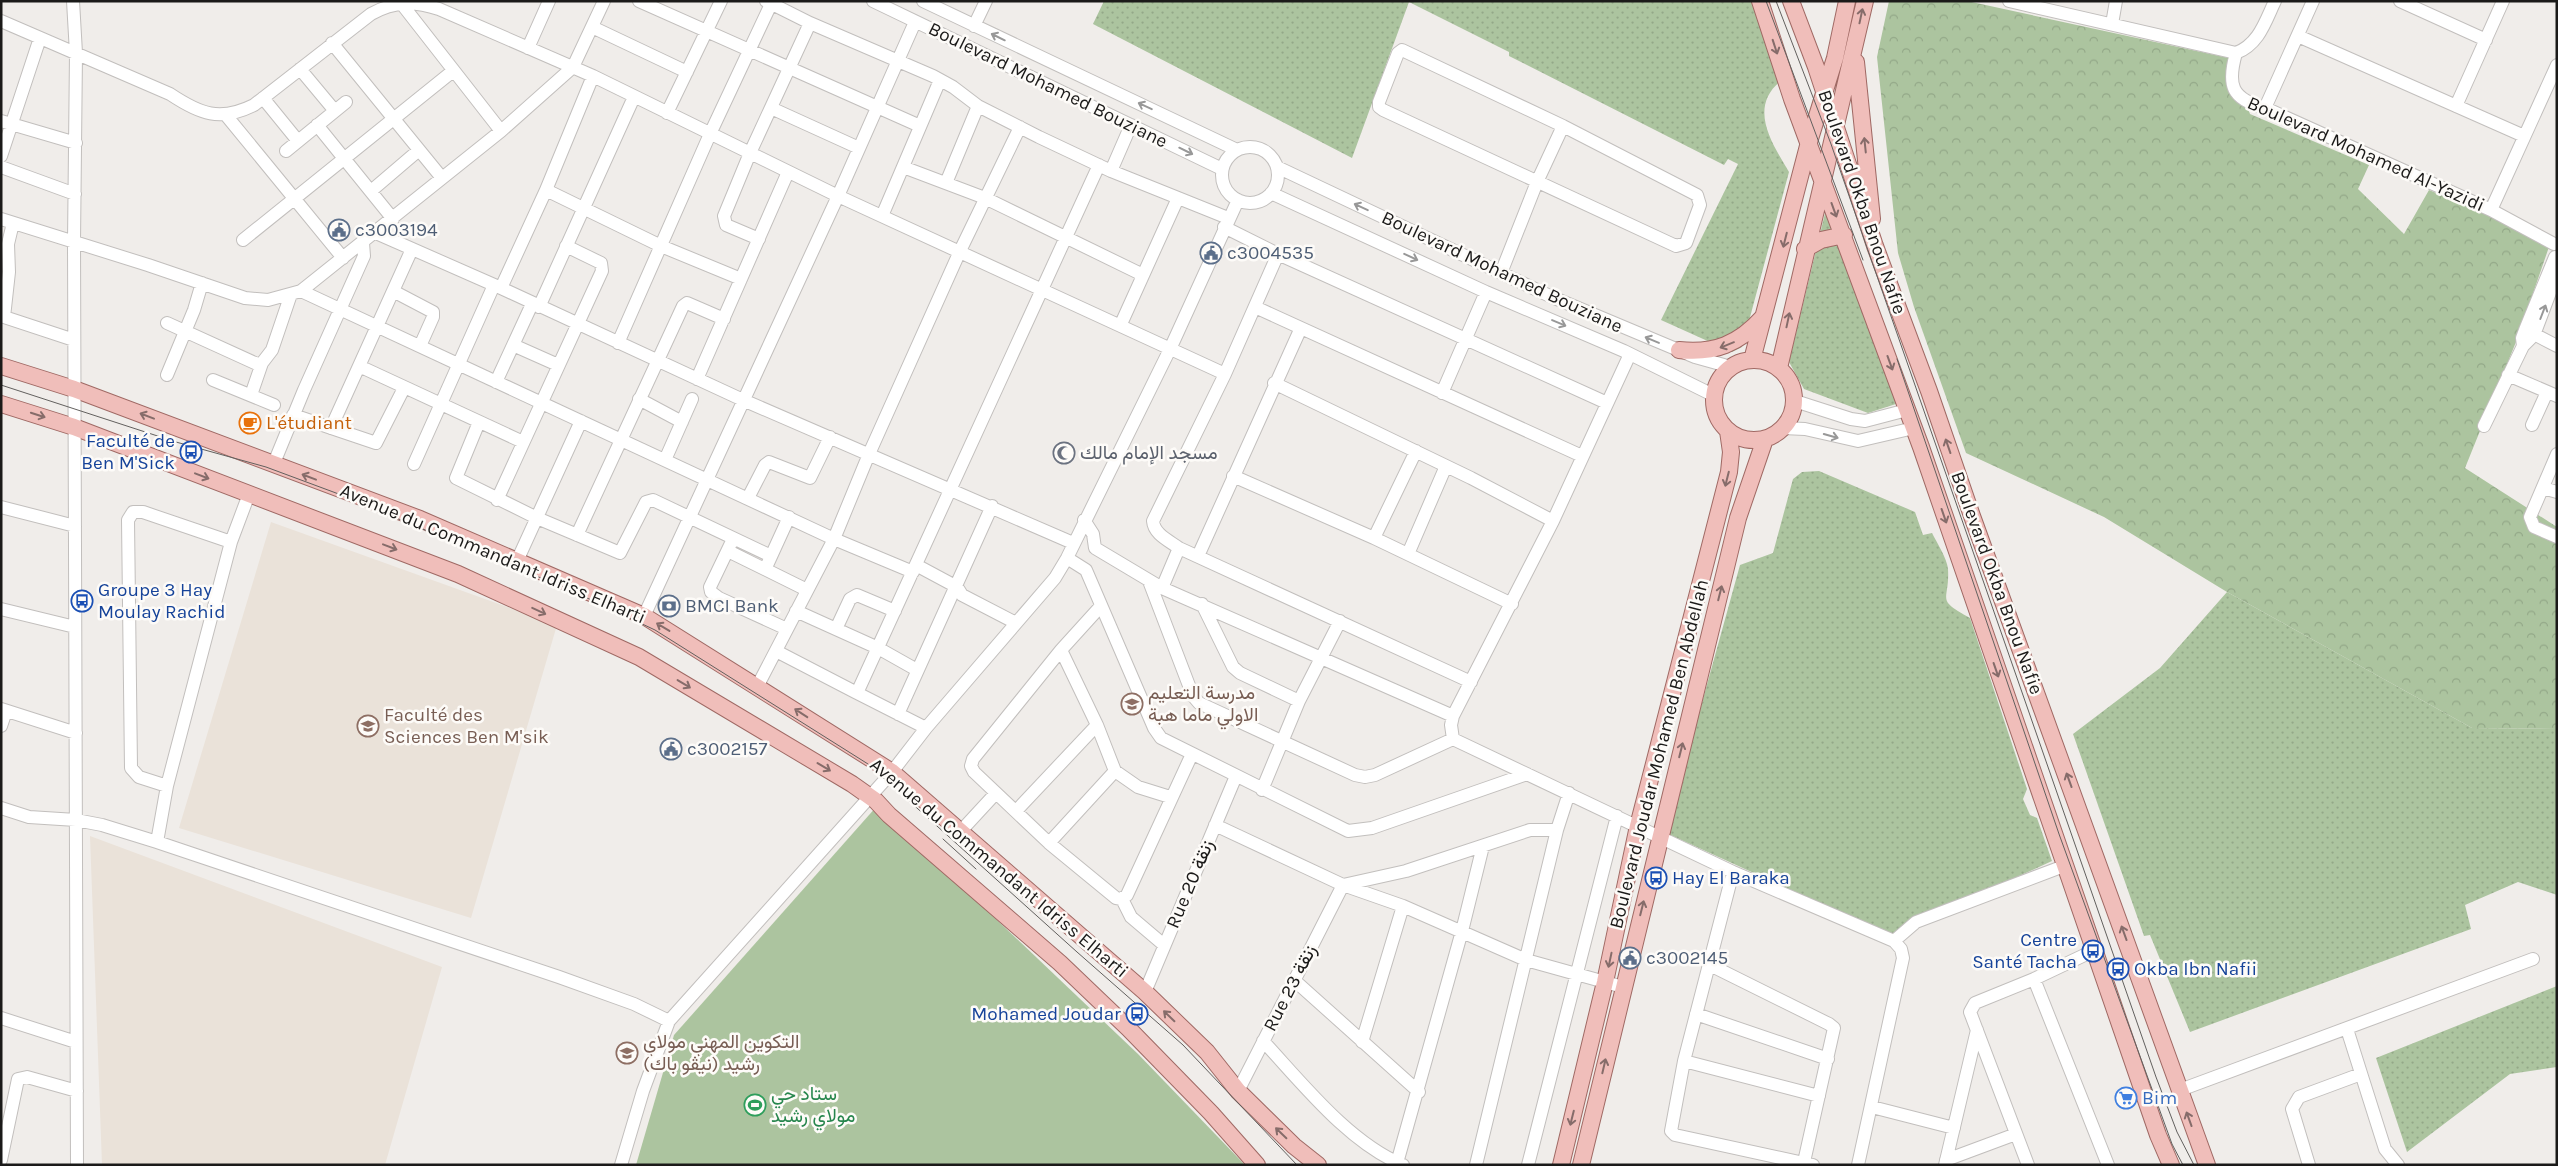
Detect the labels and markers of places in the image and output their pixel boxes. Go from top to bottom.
public building icon: c3003194 [327,218,351,242]
place label: c3003194 [355,219,438,241]
public building icon: c3004535 [1199,241,1223,265]
place label: c3004535 [1227,242,1314,264]
cafe icon: L'étudiant [238,411,262,435]
place label: L'étudiant [266,412,352,434]
place label: Faculté de Ben M'Sick [81,430,175,474]
bus stop icon: Faculté de Ben M'Sick [179,440,203,464]
mosque icon: مسجد الإمام مالك [1052,441,1076,465]
place label: مسجد الإمام مالك [1080,442,1218,465]
place label: Groupe 3 Hay Moulay Rachid [98,579,225,623]
bus stop icon: Groupe 3 Hay Moulay Rachid [70,589,94,613]
bank icon: BMCI Bank [657,594,681,618]
place label: BMCI Bank [685,595,779,617]
place label: مدرسة التعليم الاولي ماما هبة [1148,682,1258,730]
school or university icon: مدرسة التعليم الاولي ماما هبة [1120,692,1144,716]
place label: Faculté des Sciences Ben M'sik [384,704,549,748]
school or university icon: Faculté des Sciences Ben M'sik [356,714,380,738]
public building icon: c3002157 [659,737,683,761]
place label: c3002157 [687,738,768,760]
bus stop icon: Hay El Baraka [1644,866,1668,890]
place label: Hay El Baraka [1672,867,1790,889]
place label: Centre Santé Tacha [1972,929,2077,973]
bus stop icon: Centre Santé Tacha [2081,939,2105,963]
public building icon: c3002145 [1618,946,1642,970]
place label: c3002145 [1646,947,1728,969]
bus stop icon: Okba Ibn Nafii [2106,957,2130,981]
place label: Okba Ibn Nafii [2134,958,2257,980]
bus stop icon: Mohamed Joudar [1125,1002,1149,1026]
place label: Mohamed Joudar [971,1003,1121,1025]
place label: التكوين المهني مولاي رشيد (نيڤو باك) [643,1031,799,1075]
school or university icon: التكوين المهني مولاي رشيد (نيڤو باك) [615,1041,639,1065]
place label: ستاد حي مولاي رشيد [771,1083,855,1131]
supermarket icon: Bim [2114,1086,2138,1110]
place label: Bim [2142,1087,2177,1109]
sports icon: ستاد حي مولاي رشيد [743,1093,767,1117]

